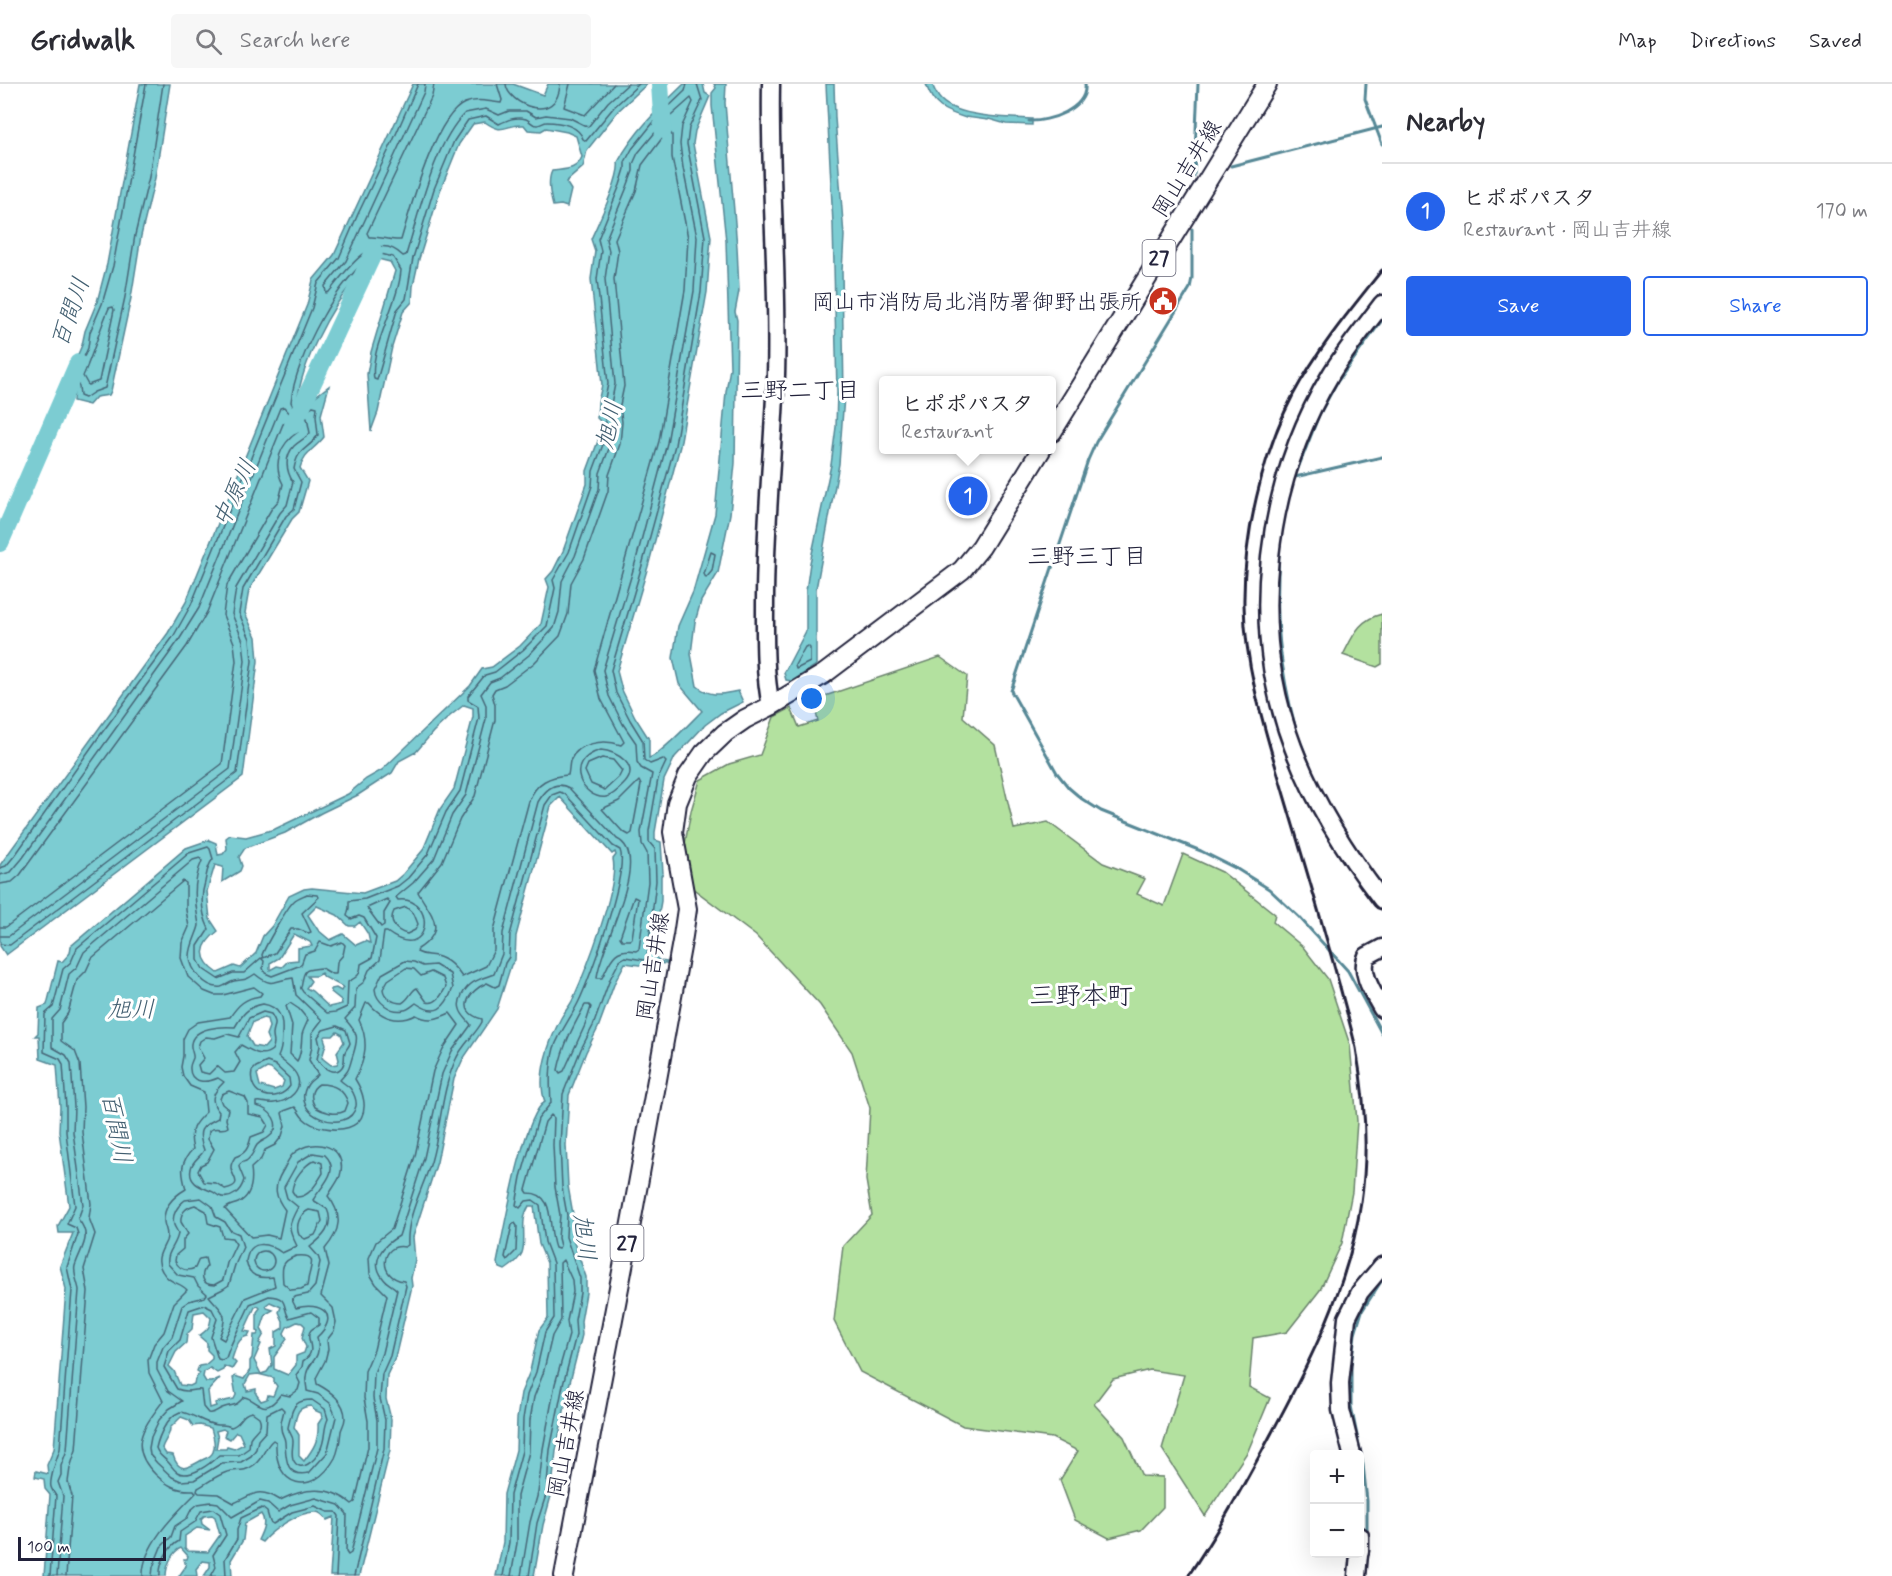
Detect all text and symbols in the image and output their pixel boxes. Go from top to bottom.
search box [171,14,591,68]
text: Gridwalk [30,23,135,60]
icon: search [192,25,225,58]
text: Search here [240,27,351,55]
text: Map [1618,27,1657,55]
text: Directions [1690,27,1776,55]
text: Saved [1809,27,1862,55]
text: Nearby [1406,106,1485,140]
street label: 岡山吉井線 [1147,115,1229,223]
text: ヒポポパスタ [1463,185,1595,213]
text: 1 [1421,198,1430,225]
text: 170 m [1816,198,1868,225]
text: Restaurant · 岡山吉井線 [1463,217,1671,244]
road number: 27 [1142,240,1176,276]
water label: 百間川 [45,273,98,352]
button: Save [1406,276,1631,336]
button: Share [1643,276,1868,336]
public building icon: 岡山市消防局北消防署御野出張所 [1147,285,1179,317]
place label: 岡山市消防局北消防署御野出張所 [812,289,1142,317]
district label: 三野二丁目 [740,376,860,407]
popup [879,376,1056,454]
text: ヒポポパスタ [901,391,1034,419]
water label: 旭川 [590,398,631,452]
text: Restaurant [901,419,994,446]
water label: 中原川 [206,454,265,533]
pin: 1 [948,474,988,518]
district label: 三野三丁目 [1027,542,1147,573]
your location [797,684,826,713]
street label: 岡山吉井線 [632,910,676,1023]
district label: 三野本町 [1029,980,1133,1014]
water label: 旭川 [107,995,155,1026]
water label: 百間川 [93,1090,138,1167]
water label: 旭川 [565,1211,602,1263]
road number: 27 [610,1225,644,1261]
street label: 岡山吉井線 [543,1387,591,1500]
map controls [1310,1450,1364,1558]
button: + [1310,1450,1364,1504]
button: − [1310,1504,1364,1558]
scale bar [18,1534,166,1562]
text: 100 m [27,1537,70,1558]

